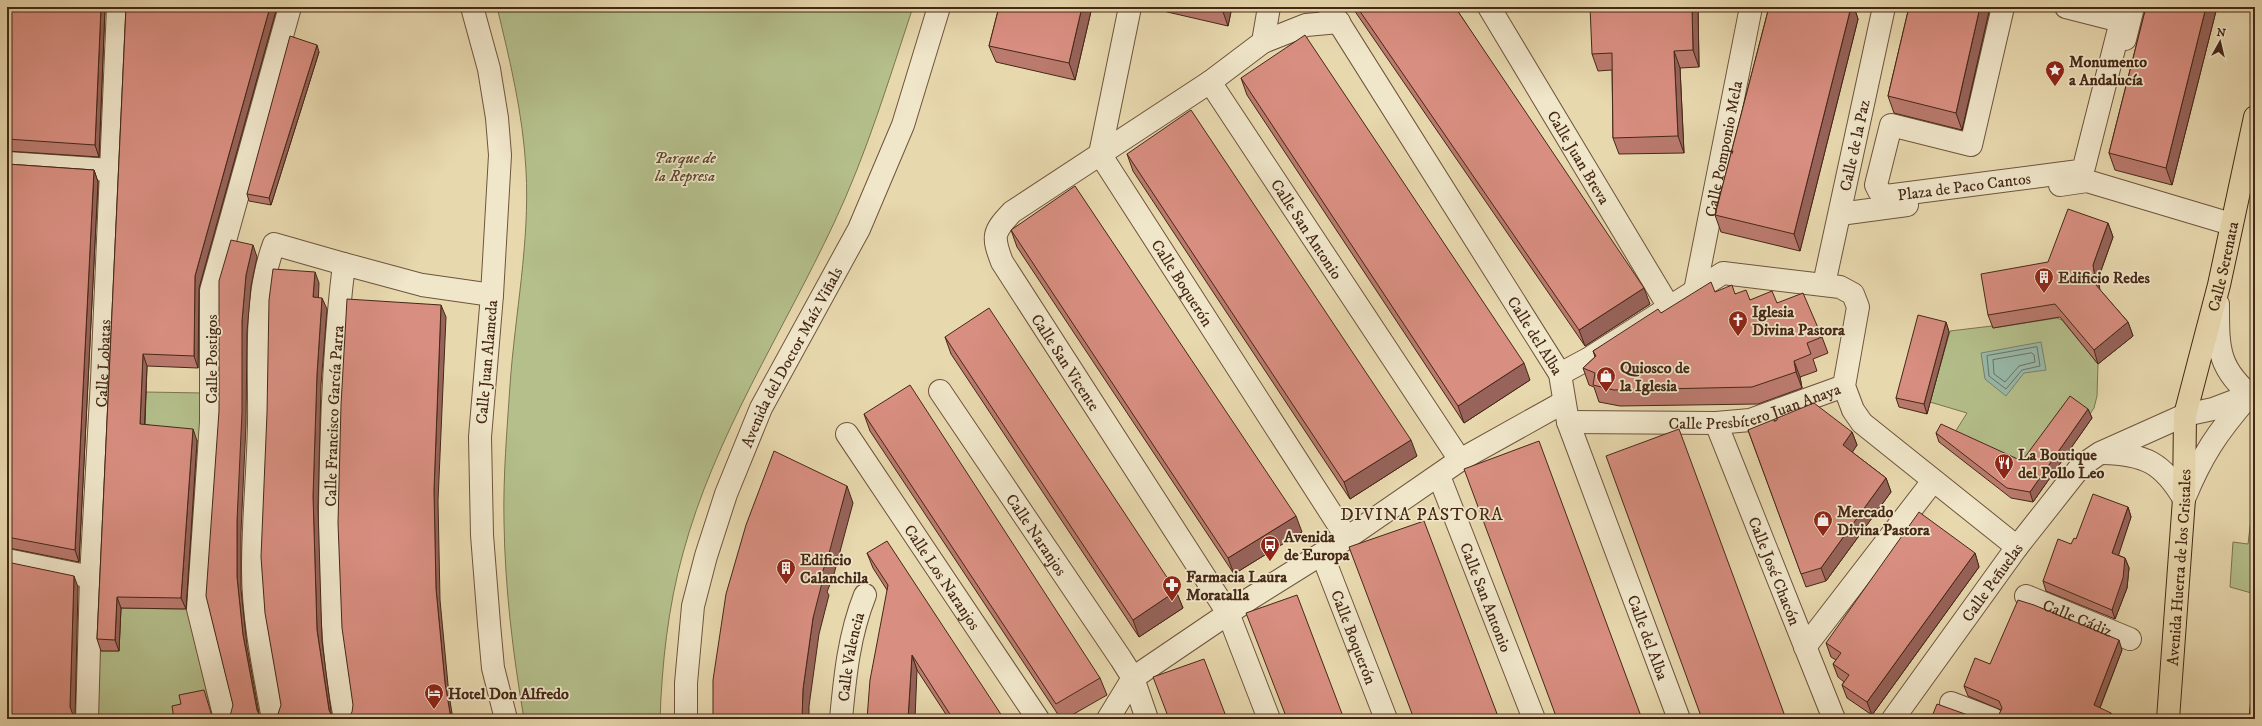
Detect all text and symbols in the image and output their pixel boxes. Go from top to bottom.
north arrow [2200,22,2240,62]
text: N [2216,26,2227,41]
place label: Monumento a Andalucía [2069,52,2147,90]
place icon: Monumento a Andalucía [2044,59,2066,87]
street label: Calle Pomponio Mela [1701,79,1747,219]
street label: Calle de la Paz [1835,98,1875,193]
street label: Calle Juan Breva [1542,107,1614,208]
park label: Parque de la Represa [654,148,716,186]
street label: Plaza de Paco Cantos [1896,168,2032,205]
street label: Calle San Antonio [1266,176,1347,283]
street label: Calle Serenata [2204,219,2243,314]
street label: Calle Boquerón [1147,236,1218,331]
street label: Avenida del Doctor Maíz Viñals [737,264,847,451]
building icon: Edificio Redes [2033,266,2055,294]
place label: Edificio Redes [2058,268,2150,288]
street label: Calle del Alba [1503,293,1567,379]
street label: Calle Juan Alameda [472,299,502,425]
place label: Iglesia Divina Pastora [1752,302,1846,340]
church icon: Iglesia Divina Pastora [1727,309,1749,337]
street label: Calle San Vicente [1026,310,1104,415]
street label: Calle Postigos [202,314,222,404]
street label: Calle Lobatas [91,319,116,408]
street label: Calle Francisco García Parra [321,324,349,507]
place label: Quiosco de la Iglesia [1619,358,1690,396]
shop icon: Quiosco de la Iglesia [1595,365,1617,393]
street label: Calle Presbítero Juan Anaya [1668,379,1844,434]
place label: La Boutique del Pollo Leo [2018,445,2104,483]
restaurant icon: La Boutique del Pollo Leo [1993,452,2015,480]
street label: Avenida Huerta de los Cristales [2163,469,2195,666]
street label: Calle Naranjos [1001,490,1071,580]
place label: Mercado Divina Pastora [1837,502,1931,540]
district label: DIVINA PASTORA [1340,504,1504,526]
shop icon: Mercado Divina Pastora [1812,509,1834,537]
street label: Calle José Chacón [1743,514,1805,629]
street label: Calle Los Naranjos [899,521,984,634]
place label: Avenida de Europa [1283,527,1351,565]
bus stop icon: Avenida de Europa [1259,534,1281,562]
street label: Calle Peñuelas [1958,539,2028,626]
street label: Calle San Antonio [1455,540,1516,655]
place label: Edificio Calanchila [800,550,870,588]
building icon: Edificio Calanchila [775,557,797,585]
place label: Farmacia Laura Moratalla [1186,567,1288,605]
pharmacy icon: Farmacia Laura Moratalla [1161,574,1183,602]
street label: Calle Boquerón [1326,587,1381,688]
street label: Calle del Alba [1622,592,1673,683]
street label: Calle Cádiz [2040,595,2115,642]
street label: Calle Valencia [834,610,869,702]
hotel icon: Hotel Don Alfredo [423,682,445,710]
place label: Hotel Don Alfredo [448,684,569,704]

